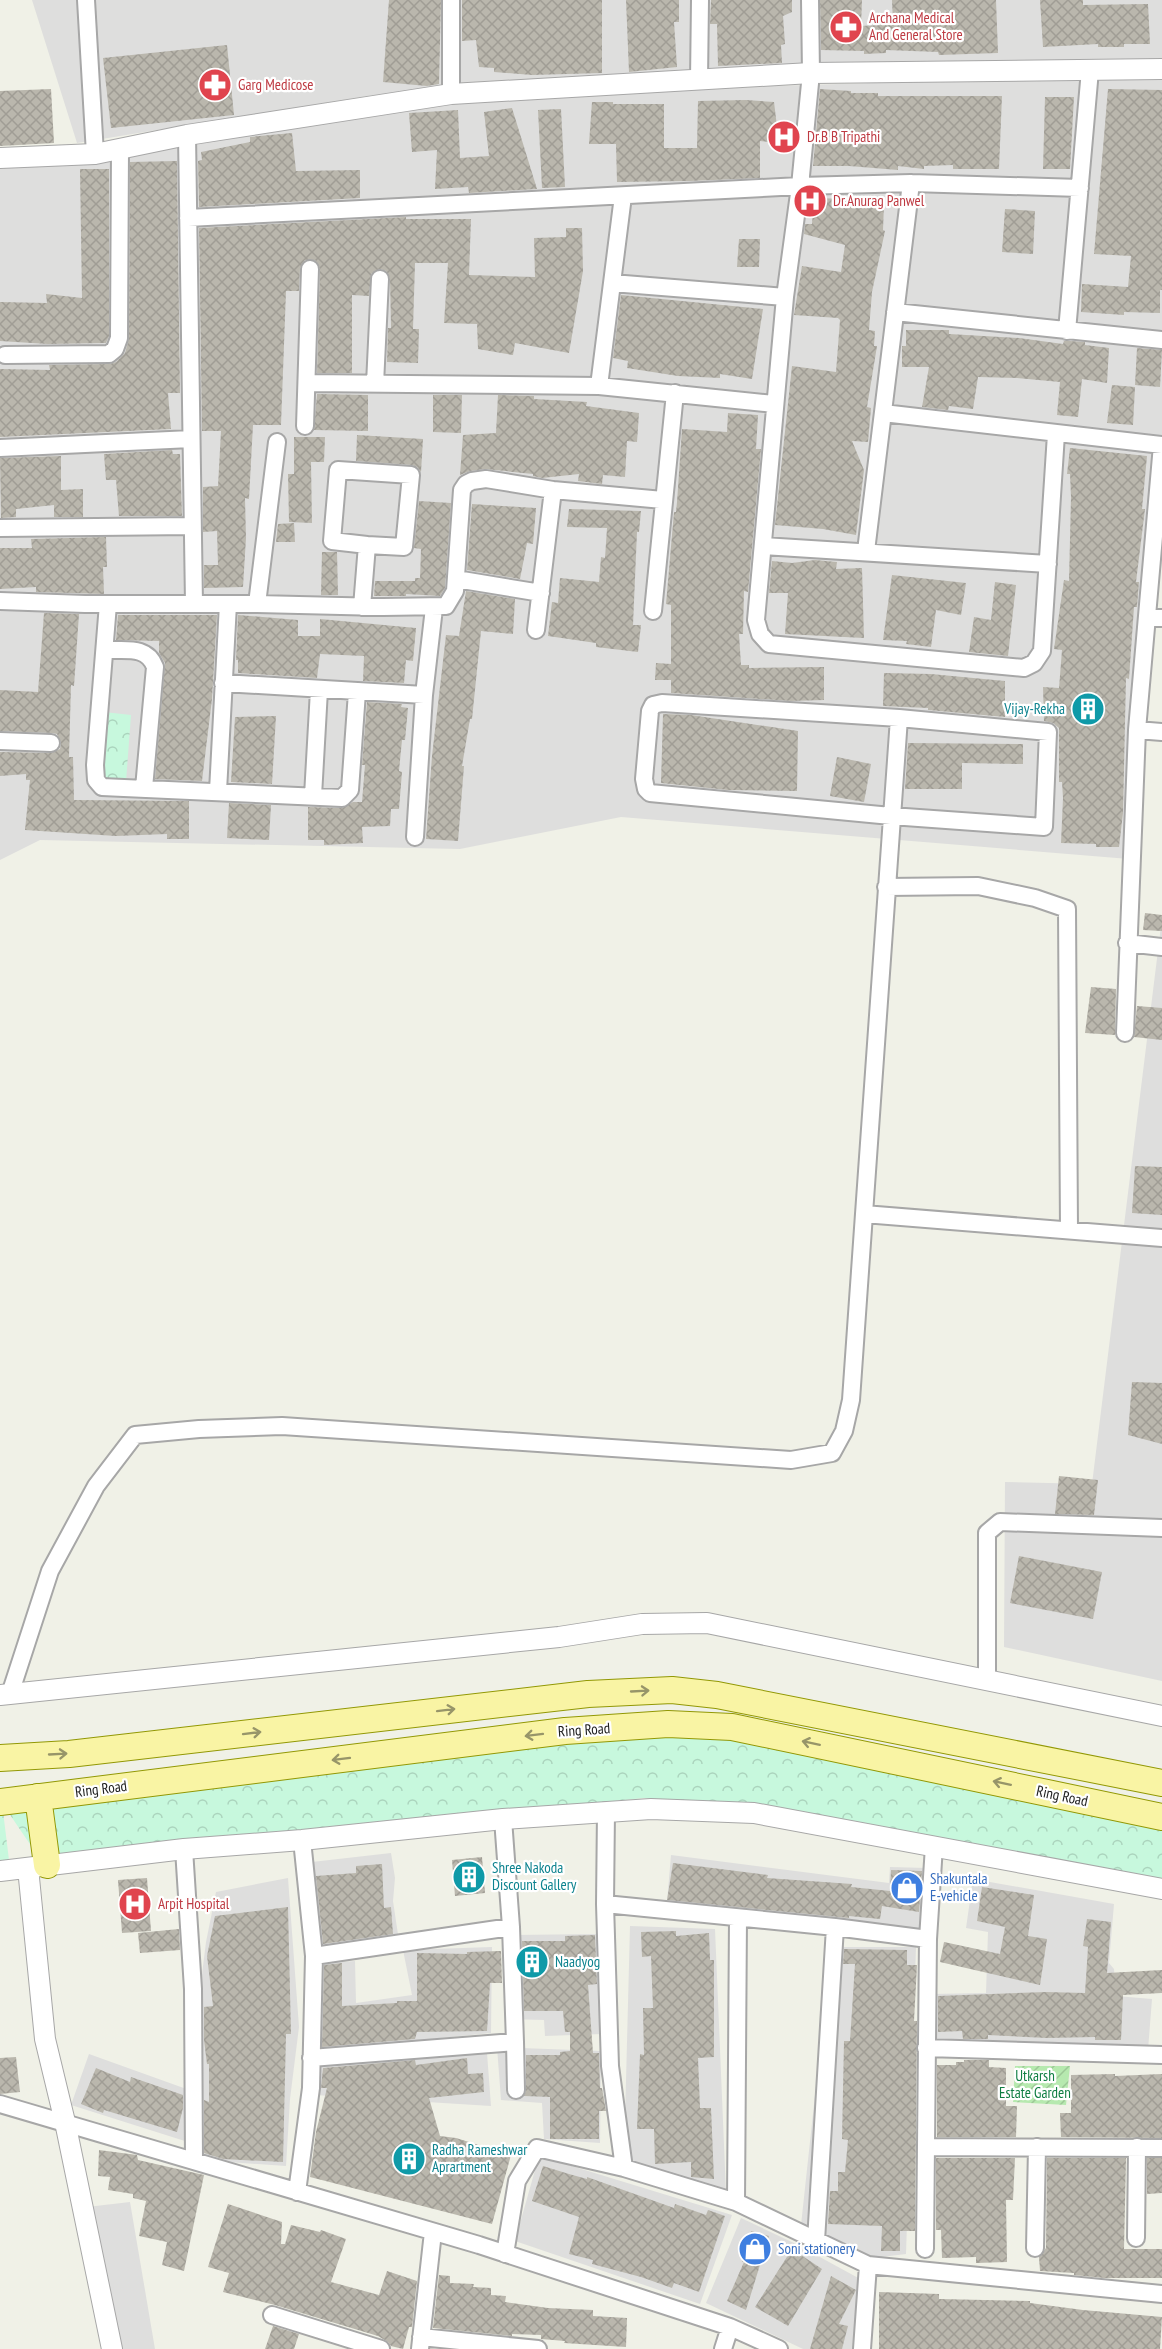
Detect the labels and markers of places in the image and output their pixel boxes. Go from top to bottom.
place label: Archana Medical And General Store [869,8,963,44]
pharmacy icon: Archana Medical And General Store [828,9,864,45]
pharmacy icon: Garg Medicose [197,67,233,103]
place label: Garg Medicose [238,75,313,94]
hospital icon: Dr.B B Tripathi [766,119,802,155]
place label: Dr.B B Tripathi [807,127,880,146]
hospital icon: Dr.Anurag Panwel [792,183,828,219]
place label: Dr.Anurag Panwel [833,191,925,210]
building icon: Vijay-Rekha [1070,691,1106,727]
place label: Vijay-Rekha [1003,699,1065,718]
place label: Shree Nakoda Discount Gallery [492,1858,577,1894]
building icon: Shree Nakoda Discount Gallery [451,1859,487,1895]
place label: Shakuntala E-vehicle [930,1869,988,1905]
shop icon: Shakuntala E-vehicle [889,1870,925,1906]
hospital icon: Arpit Hospital [117,1886,153,1922]
place label: Arpit Hospital [158,1894,230,1913]
building icon: Naadyog [514,1944,550,1980]
place label: Naadyog [555,1952,600,1971]
place label: Radha Rameshwar Aprartment [432,2140,528,2176]
building icon: Radha Rameshwar Aprartment [391,2141,427,2177]
shop icon: Soni stationery [737,2231,773,2267]
place label: Soni stationery [778,2239,856,2258]

